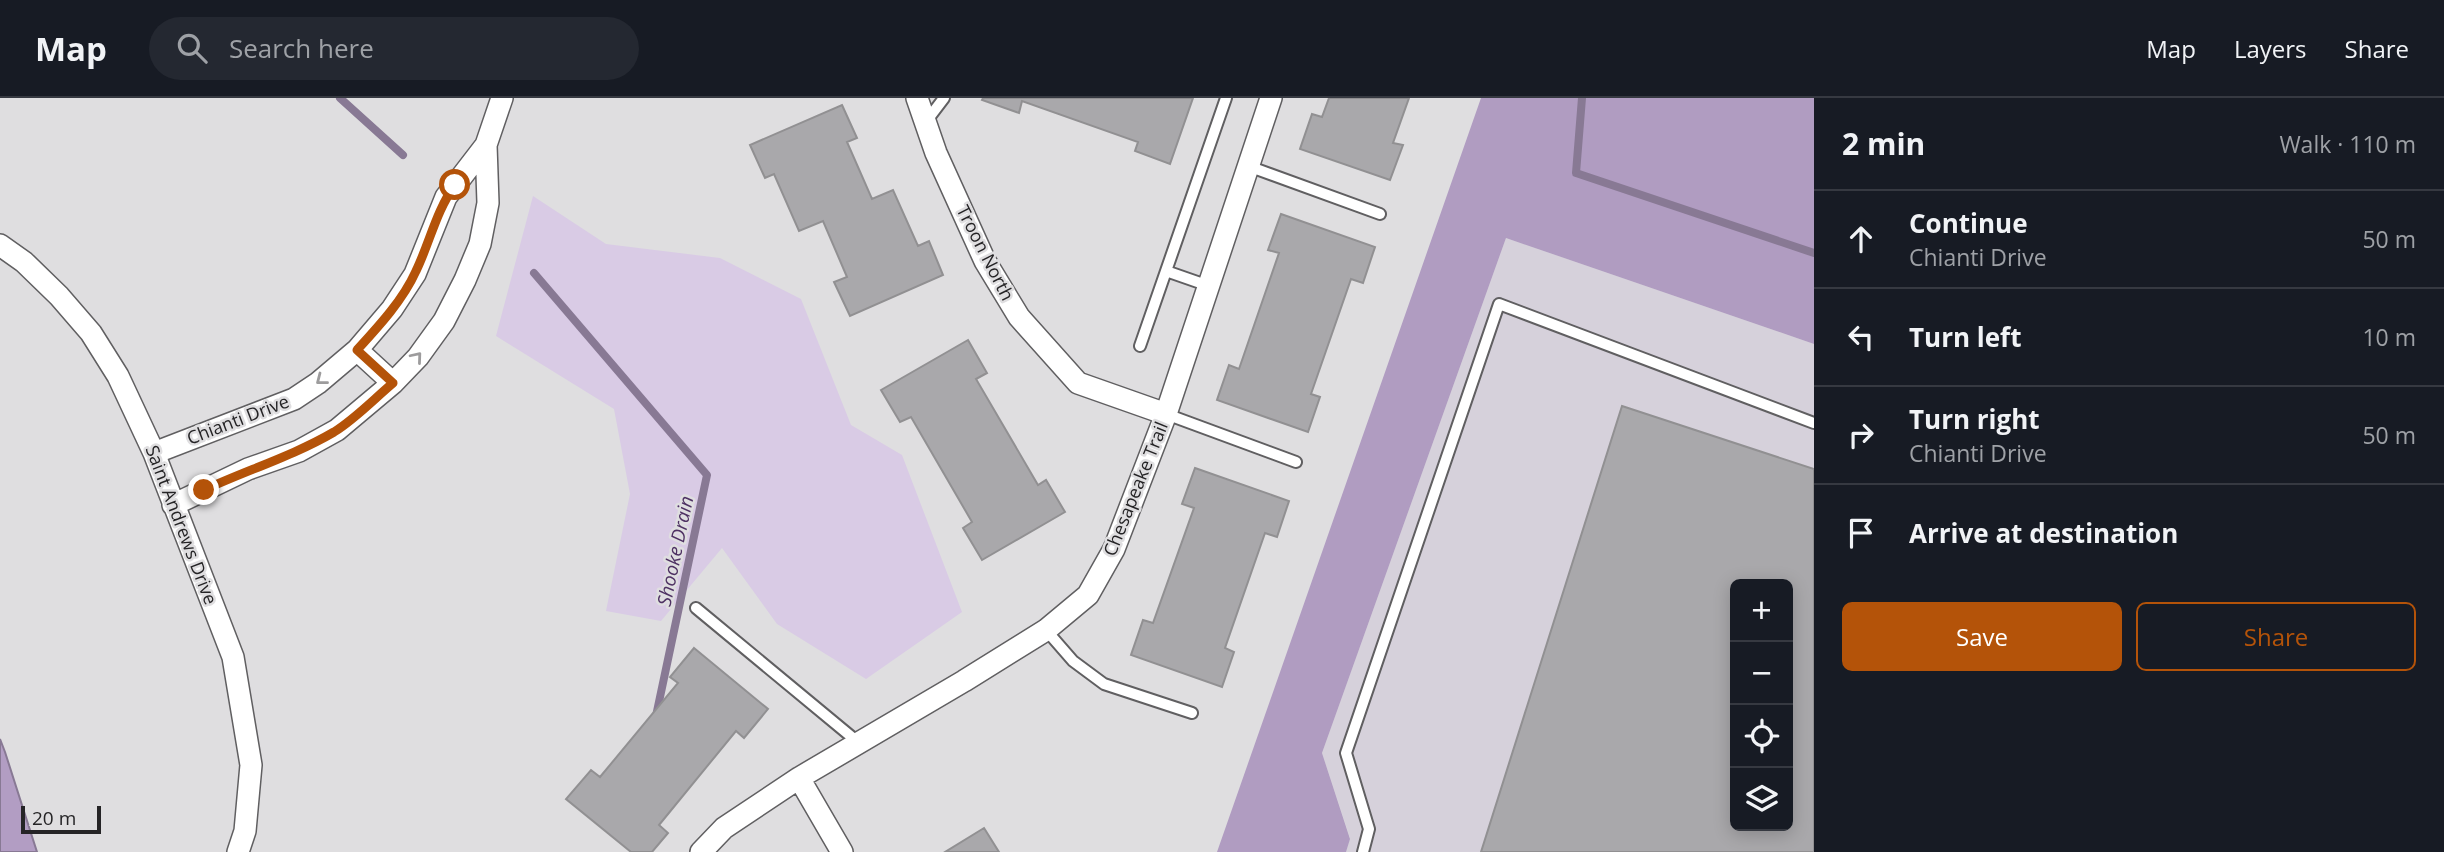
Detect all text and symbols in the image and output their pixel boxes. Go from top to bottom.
search box [149,17,639,80]
text: Map [35,26,107,71]
icon: search [173,29,211,67]
text: Search here [229,30,374,66]
text: Map [2146,32,2196,65]
text: Layers [2234,32,2307,65]
text: Share [2345,32,2409,65]
text: 2 min [1842,123,1925,164]
text: Walk · 110 m [2279,128,2416,160]
route start [439,169,470,200]
street label: Troon North [952,201,1020,304]
text: Continue [1909,205,2028,241]
icon: ahead [1842,220,1880,258]
text: 50 m [2362,223,2416,255]
text: Chianti Drive [1909,241,2047,273]
icon: left [1842,318,1880,356]
text: Turn left [1909,319,2021,355]
text: 10 m [2362,321,2416,353]
one-way arrow [409,353,421,366]
one-way arrow [316,371,329,384]
street label: Chianti Drive [183,389,292,450]
text: Turn right [1909,401,2040,437]
icon: right [1842,416,1880,454]
street label: Chesapeake Trail [1097,418,1173,559]
text: 50 m [2362,419,2416,451]
text: Chianti Drive [1909,437,2047,469]
street label: Saint Andrews Drive [140,442,223,608]
route end [188,474,219,505]
water label: Shooke Drain [651,493,699,609]
icon: arrive [1842,514,1880,552]
text: Arrive at destination [1909,515,2178,551]
map controls [1730,579,1793,831]
button: + [1730,579,1793,642]
button: Save [1842,602,2122,671]
button: Share [2136,602,2416,671]
button: − [1730,642,1793,705]
button: locate [1730,705,1793,768]
button: layers [1730,768,1793,831]
scale bar [21,803,102,835]
text: 20 m [32,805,76,831]

